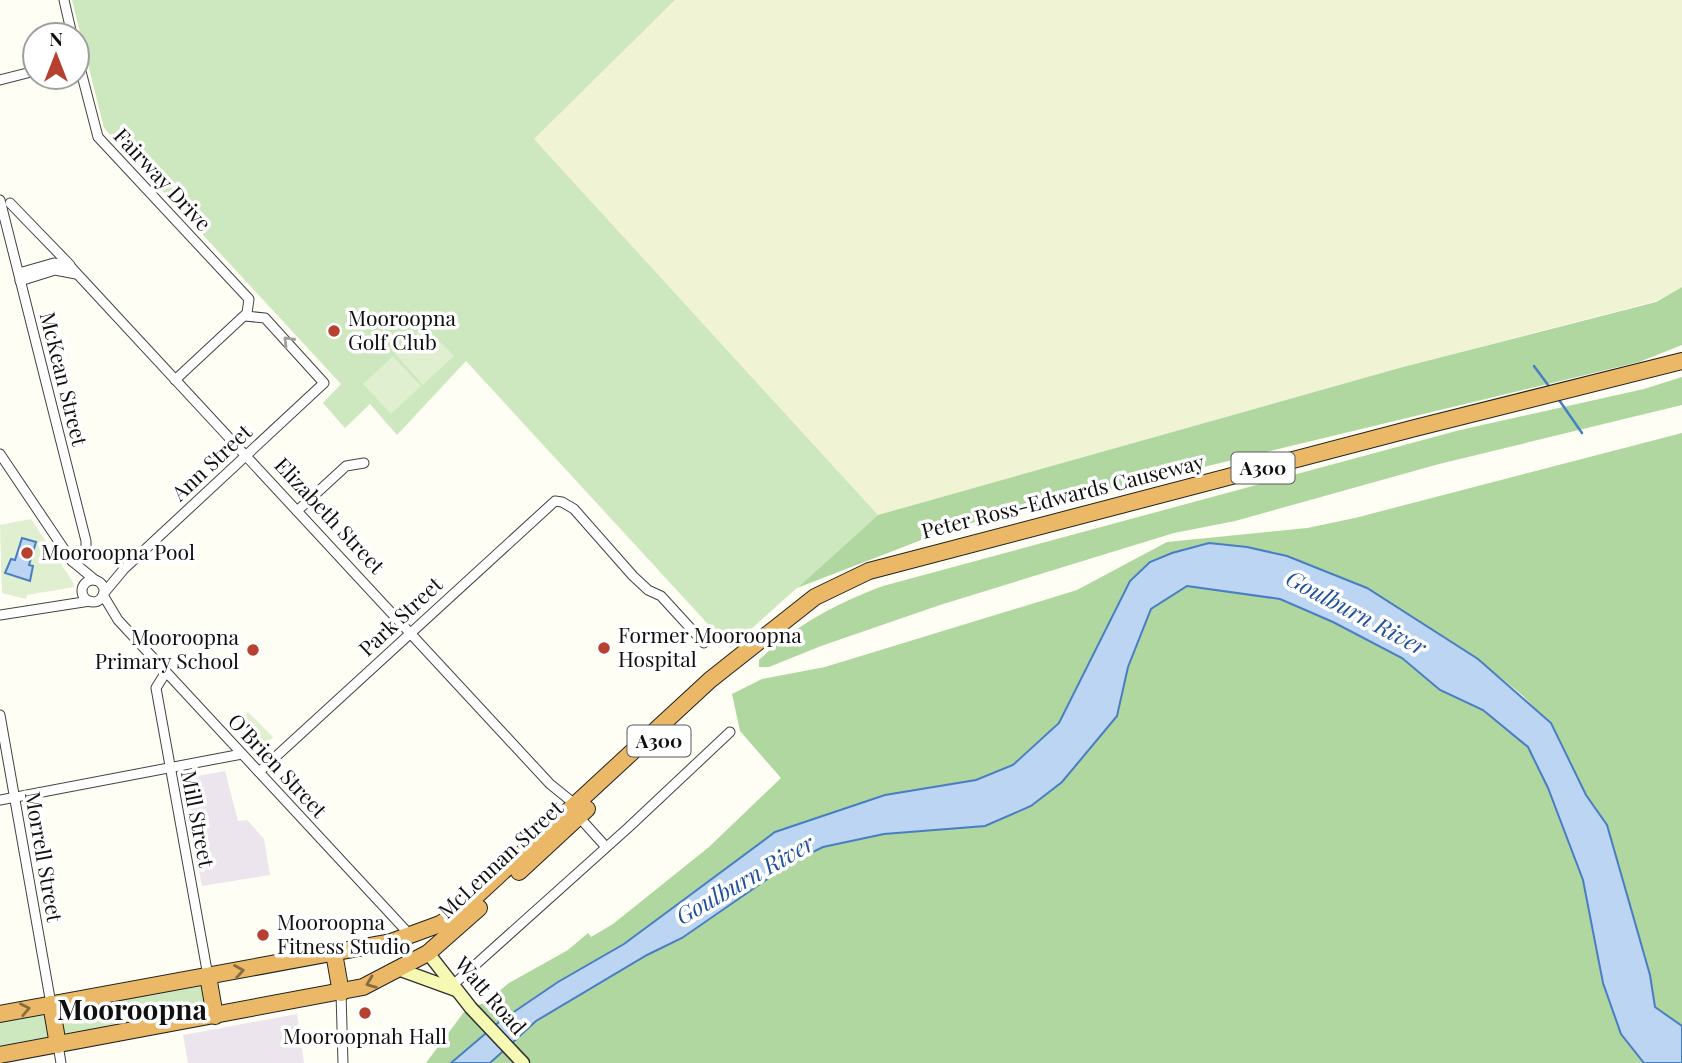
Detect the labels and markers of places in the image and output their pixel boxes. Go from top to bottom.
place label: Mooroopna Golf Club [348,303,457,355]
marker: Mooroopna Golf Club [326,323,342,339]
place label: Mooroopna Pool [41,537,195,565]
marker: Mooroopna Pool [19,545,35,561]
place label: Former Mooroopna Hospital [618,620,802,672]
place label: Mooroopna Primary School [95,622,240,674]
marker: Former Mooroopna Hospital [596,640,612,656]
marker: Mooroopna Primary School [245,642,261,658]
place label: Mooroopna Fitness Studio [277,907,411,959]
marker: Mooroopna Fitness Studio [255,927,271,943]
marker: Mooroopnah Hall [357,1005,373,1021]
place label: Mooroopnah Hall [283,1021,447,1049]

